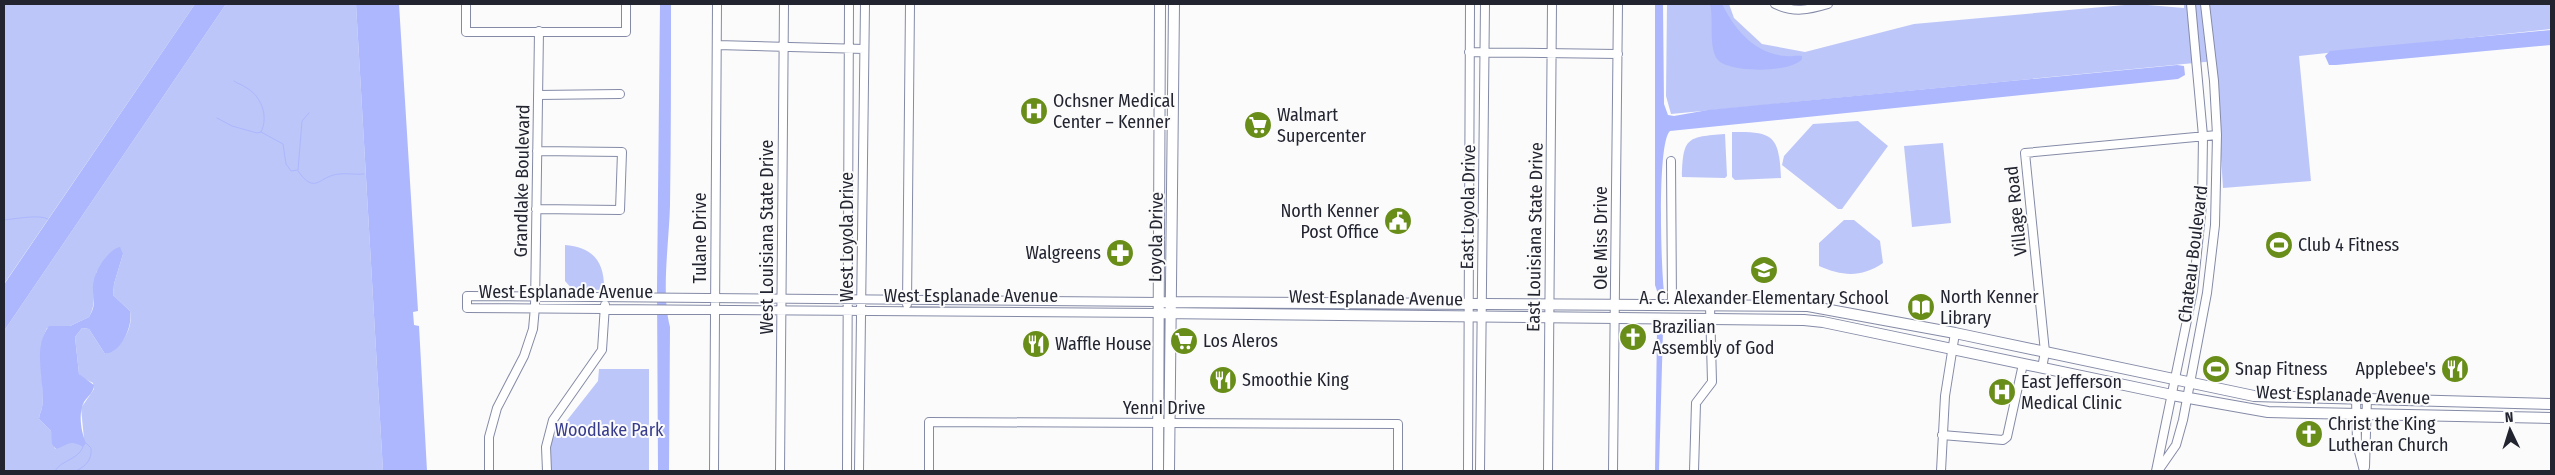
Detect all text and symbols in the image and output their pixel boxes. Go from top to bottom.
place label: Ochsner Medical Center – Kenner [1053,90,1175,133]
hospital icon: Ochsner Medical Center – Kenner [1019,96,1049,126]
street label: Grandlake Boulevard [510,104,534,258]
place label: Walmart Supercenter [1277,104,1367,147]
supermarket icon: Walmart Supercenter [1243,110,1273,140]
street label: West Louisiana State Drive [756,139,778,334]
street label: East Louisiana State Drive [1522,142,1548,332]
street label: East Loyola Drive [1456,144,1480,270]
street label: Village Road [2000,165,2032,257]
street label: West Loyola Drive [836,172,858,302]
street label: Chateau Boulevard [2174,184,2212,324]
street label: Ole Miss Drive [1590,186,1612,290]
street label: Tulane Drive [689,192,711,284]
street label: Loyola Drive [1144,192,1168,282]
place label: North Kenner Post Office [1280,200,1380,243]
public building icon: North Kenner Post Office [1383,206,1413,236]
sports icon: Club 4 Fitness [2264,230,2294,260]
place label: Club 4 Fitness [2298,234,2399,256]
pharmacy icon: Walgreens [1105,238,1135,268]
place label: Walgreens [1025,242,1101,264]
school or university icon: A. C. Alexander Elementary School [1749,255,1779,285]
street label: West Esplanade Avenue [479,281,653,303]
street label: West Esplanade Avenue [884,285,1058,307]
street label: West Esplanade Avenue [1289,285,1463,311]
place label: North Kenner Library [1940,286,2039,329]
place label: A. C. Alexander Elementary School [1639,287,1889,309]
library icon: North Kenner Library [1906,292,1936,322]
place label: Brazilian Assembly of God [1652,316,1774,359]
church icon: Brazilian Assembly of God [1618,322,1648,352]
supermarket icon: Los Aleros [1169,326,1199,356]
restaurant icon: Waffle House [1021,329,1051,359]
place label: Los Aleros [1203,330,1278,352]
place label: Waffle House [1055,333,1152,355]
sports icon: Snap Fitness [2201,354,2231,384]
restaurant icon: Applebee's [2440,354,2470,384]
place label: Snap Fitness [2235,358,2328,380]
place label: Applebee's [2356,358,2436,380]
restaurant icon: Smoothie King [1208,365,1238,395]
place label: Smoothie King [1242,369,1349,391]
place label: East Jefferson Medical Clinic [2021,371,2122,414]
hospital icon: East Jefferson Medical Clinic [1987,377,2017,407]
street label: West Esplanade Avenue [2256,381,2431,409]
street label: Yenni Drive [1123,397,1205,419]
north arrow [2485,405,2535,455]
text: N [2504,409,2514,426]
place label: Christ the King Lutheran Church [2328,413,2448,456]
park label: Woodlake Park [555,419,664,441]
church icon: Christ the King Lutheran Church [2294,419,2324,449]

